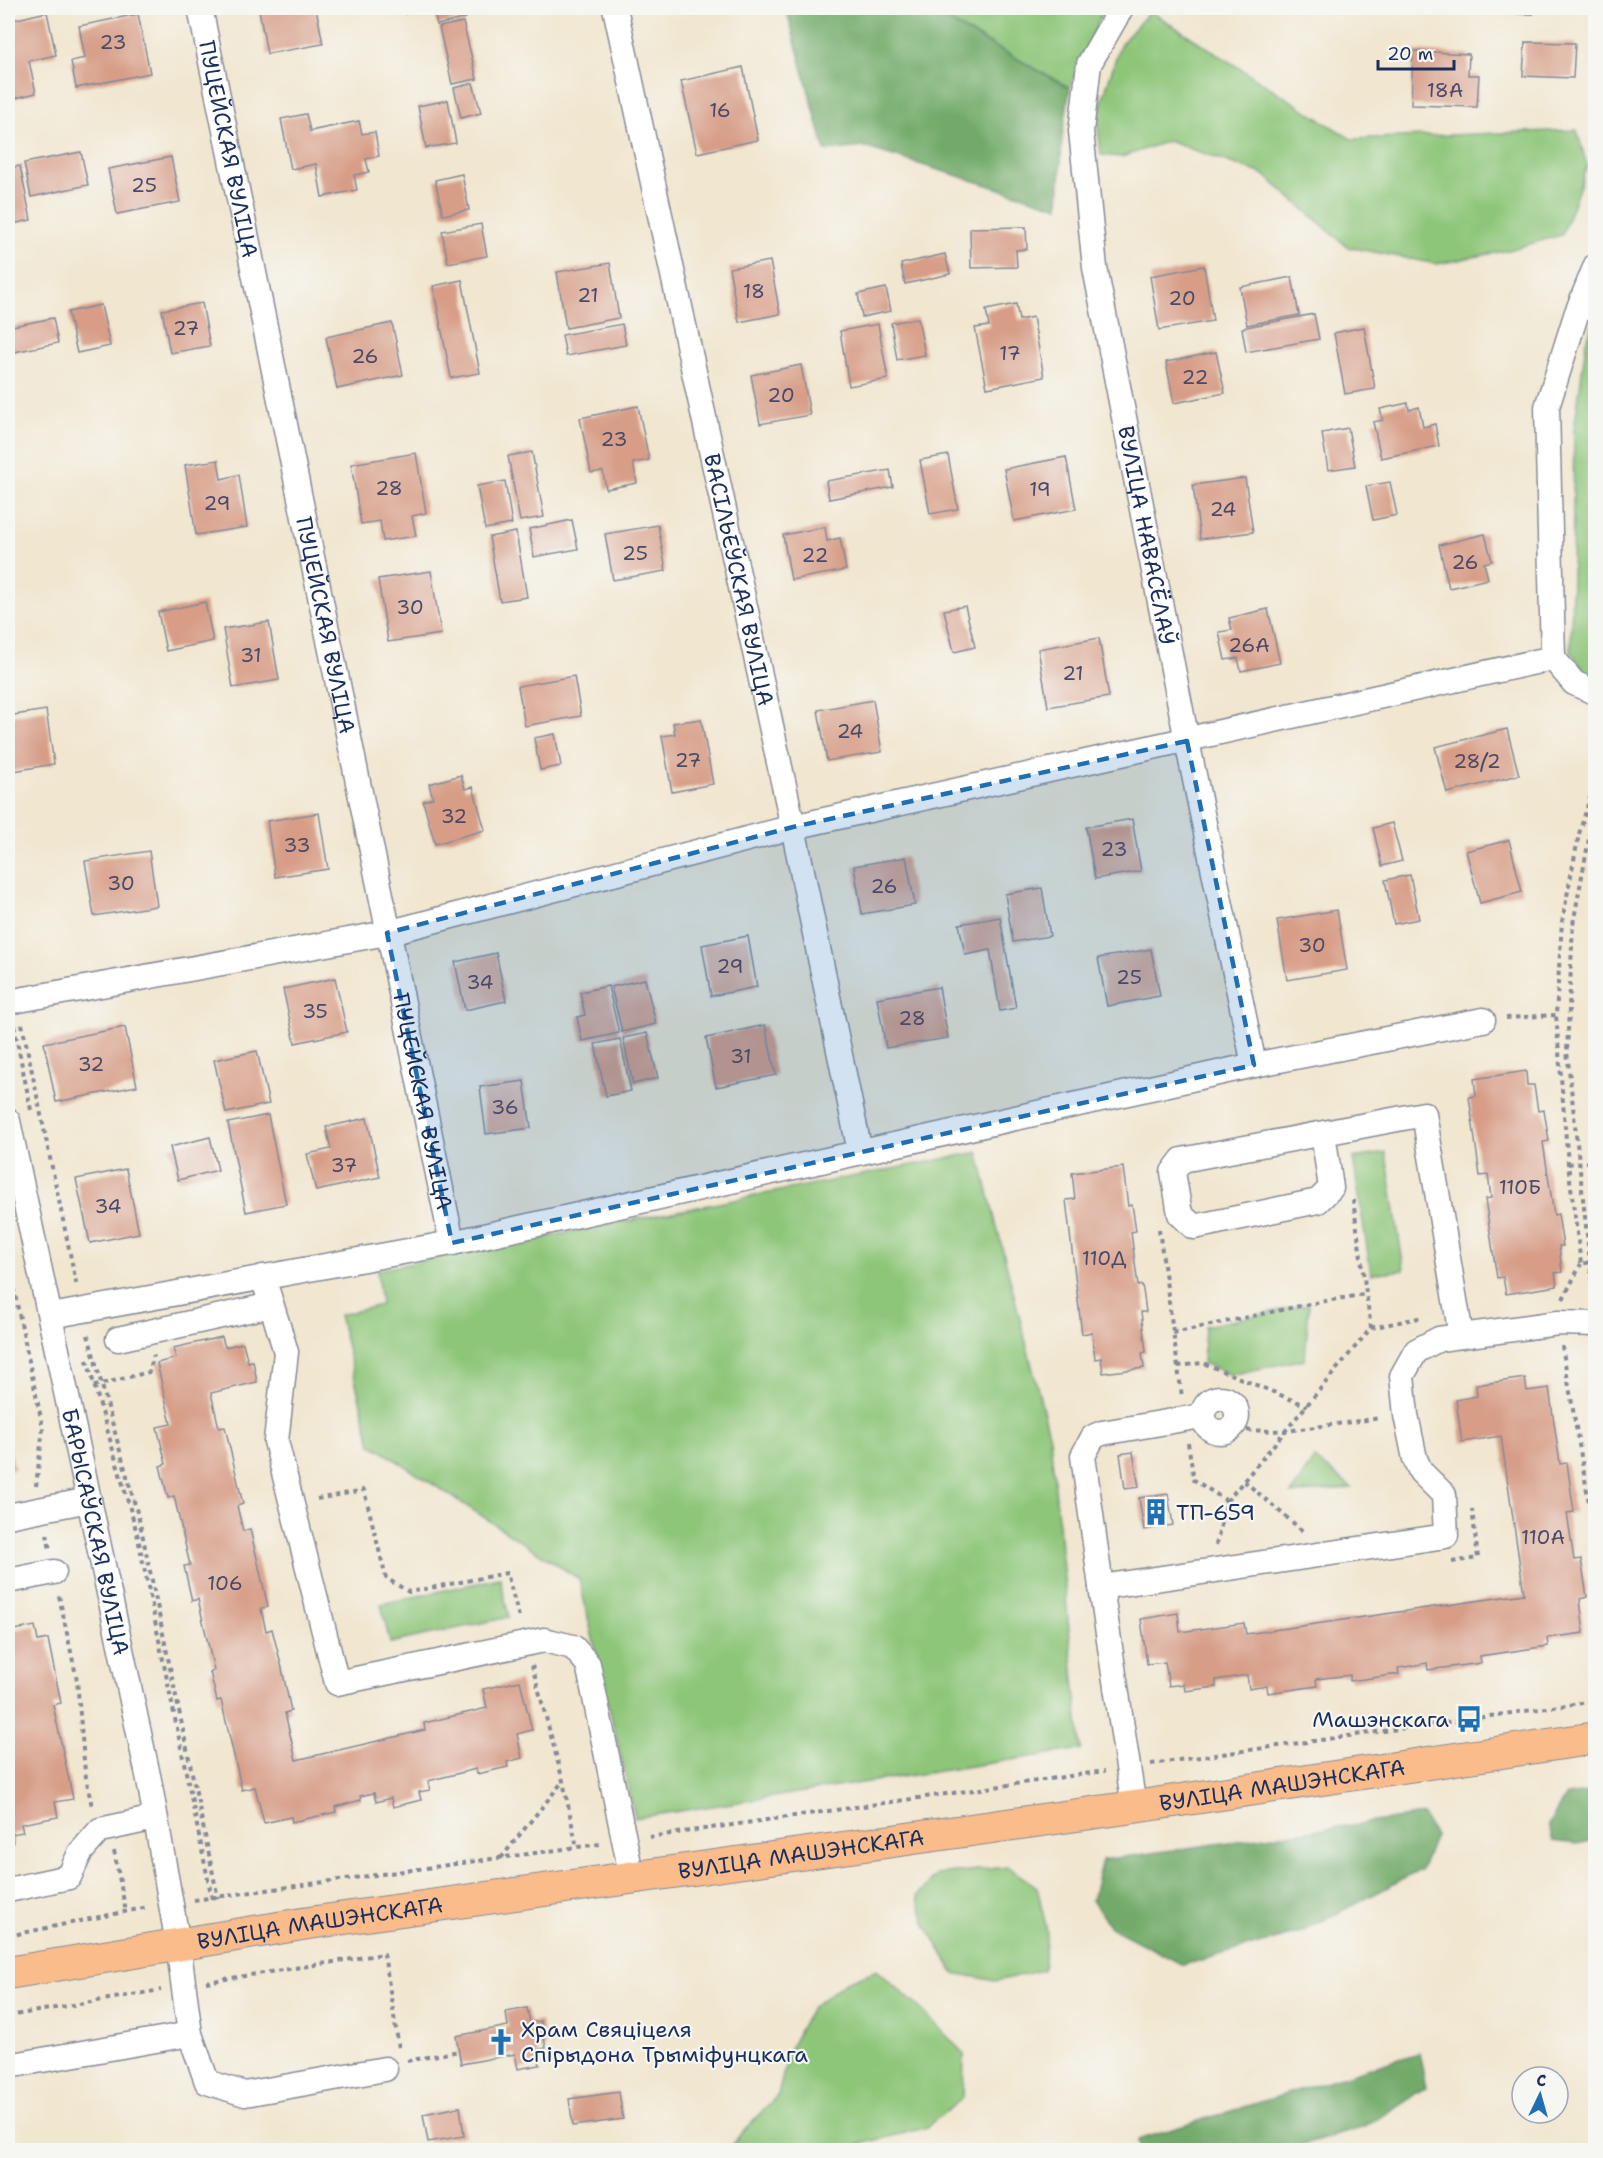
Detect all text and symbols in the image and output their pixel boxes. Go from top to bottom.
house number: 23 [100,29,126,55]
scale bar [1378,33,1454,71]
street label: ПУЦЕЙСКАЯ ВУЛІЦА [192,38,265,260]
text: 20 m [1387,42,1433,66]
house number: 18А [1427,77,1463,103]
house number: 16 [709,97,731,123]
house number: 25 [131,172,157,198]
house number: 18 [743,278,765,304]
house number: 21 [577,282,599,308]
house number: 20 [1168,285,1196,311]
house number: 27 [173,315,199,341]
house number: 17 [999,340,1021,366]
house number: 26 [351,343,379,369]
house number: 22 [1182,364,1209,390]
house number: 20 [767,382,795,408]
street label: ВУЛІЦА НАВАСЁЛАЎ [1111,423,1182,648]
house number: 23 [601,426,627,452]
street label: ВАСІЛЬЕЎСКАЯ ВУЛІЦА [697,451,780,709]
house number: 28 [375,475,403,501]
house number: 19 [1029,476,1051,502]
house number: 29 [204,490,230,516]
house number: 24 [1210,496,1236,522]
street label: ПУЦЕЙСКАЯ ВУЛІЦА [289,514,362,736]
house number: 25 [622,540,648,566]
house number: 22 [802,542,829,568]
house number: 26 [1451,549,1479,575]
house number: 30 [396,594,424,620]
house number: 26А [1228,632,1270,658]
house number: 31 [240,642,262,668]
house number: 21 [1062,660,1084,686]
house number: 24 [837,718,863,744]
house number: 27 [675,747,701,773]
house number: 28/2 [1453,748,1501,774]
house number: 32 [441,803,467,829]
house number: 33 [284,832,310,858]
house number: 23 [1101,836,1127,862]
house number: 30 [107,870,135,896]
house number: 26 [870,873,898,899]
house number: 30 [1298,932,1326,958]
house number: 29 [717,953,743,979]
house number: 25 [1116,964,1142,990]
house number: 34 [466,969,494,995]
street label: ПУЦЕЙСКАЯ ВУЛІЦА [386,991,459,1213]
house number: 35 [302,998,328,1024]
house number: 28 [898,1005,926,1031]
house number: 31 [730,1043,752,1069]
house number: 32 [78,1051,104,1077]
house number: 36 [491,1094,519,1120]
house number: 37 [331,1152,357,1178]
house number: 110Б [1499,1174,1541,1200]
house number: 34 [94,1193,122,1219]
house number: 110Д [1082,1245,1126,1271]
street label: БАРЫСАЎСКАЯ ВУЛІЦА [55,1406,136,1658]
building icon: ТП-659 [1141,1497,1171,1527]
place label: ТП-659 [1176,1498,1255,1527]
house number: 110А [1521,1524,1565,1550]
house number: 106 [207,1570,243,1596]
bus stop icon: Машэнскага [1454,1704,1484,1734]
place label: Машэнскага [1312,1705,1449,1734]
street label: ВУЛІЦА МАШЭНСКАГА [1157,1753,1407,1818]
street label: ВУЛІЦА МАШЭНСКАГА [676,1823,926,1886]
street label: ВУЛІЦА МАШЭНСКАГА [195,1890,445,1956]
place label: Храм Свяціцеля Спірыдона Трыміфунцкага [521,2015,808,2069]
church icon: Храм Свяціцеля Спірыдона Трыміфунцкага [486,2027,516,2057]
north arrow [1510,2065,1570,2125]
text: С [1535,2070,1547,2091]

